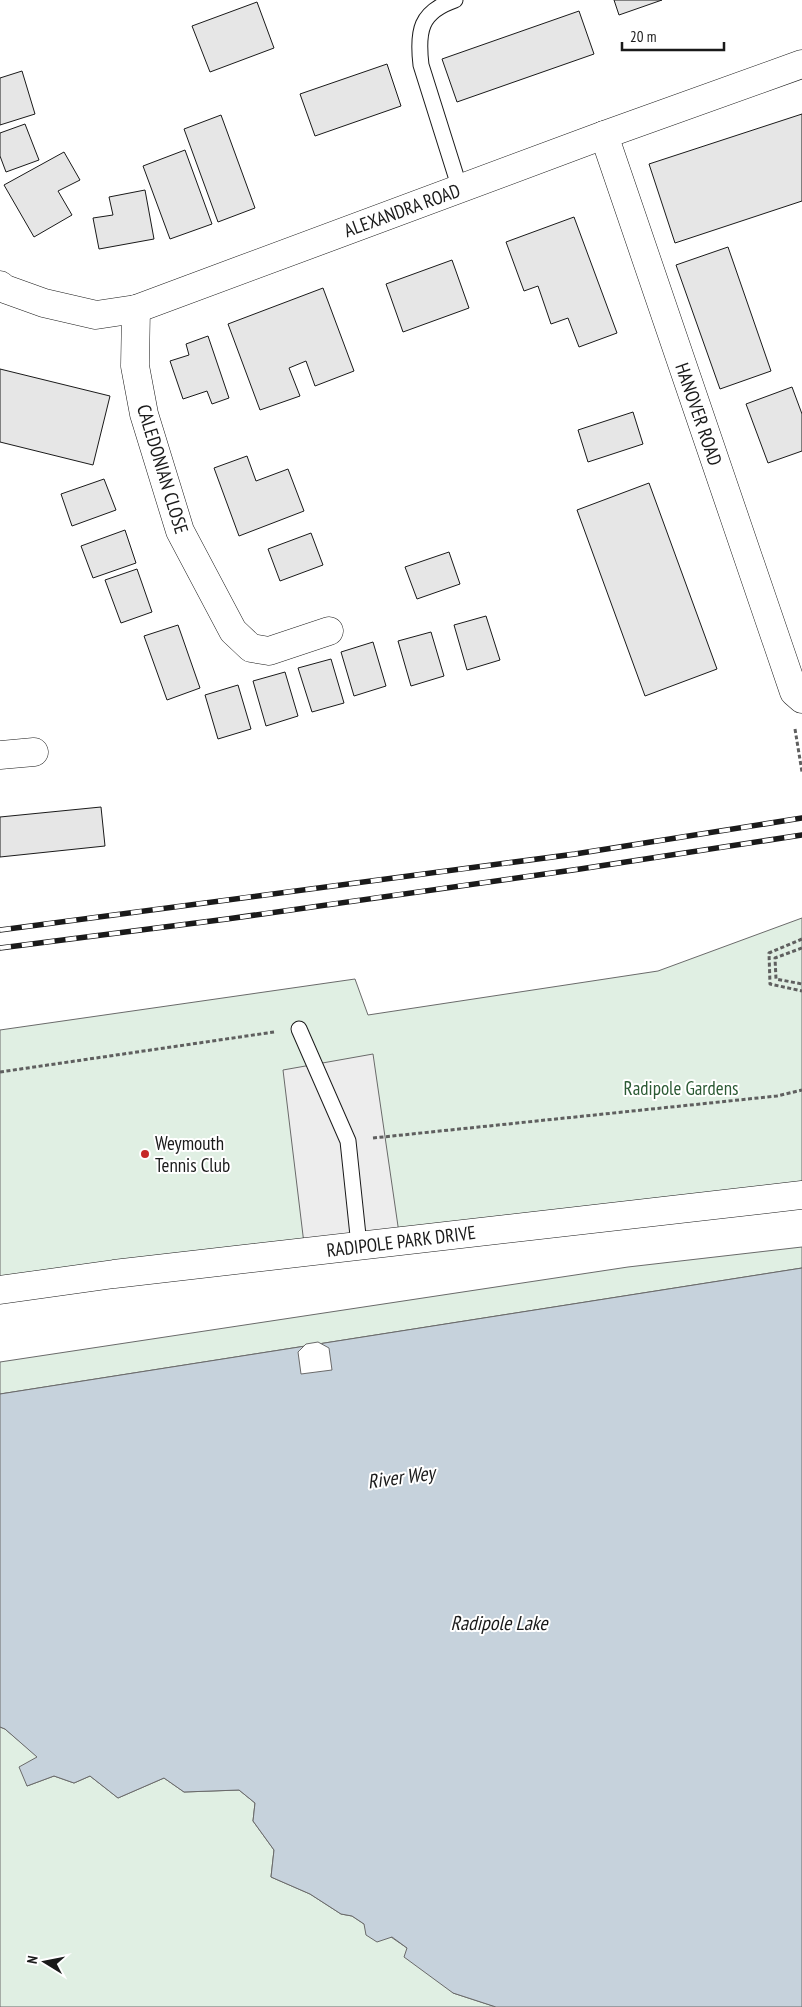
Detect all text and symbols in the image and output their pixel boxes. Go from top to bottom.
scale bar [622,20,724,52]
text: 20 m [630,27,656,46]
street label: ALEXANDRA ROAD [341,178,463,242]
street label: HANOVER ROAD [670,359,728,469]
street label: CALEDONIAN CLOSE [132,402,194,536]
park label: Radipole Gardens [624,1076,738,1100]
place label: Weymouth Tennis Club [155,1131,230,1177]
marker: Weymouth Tennis Club [139,1148,151,1160]
street label: RADIPOLE PARK DRIVE [325,1220,477,1262]
water label: River Wey [366,1459,439,1495]
water label: Radipole Lake [451,1610,549,1636]
north arrow [20,1937,70,1987]
text: N [23,1954,42,1965]

